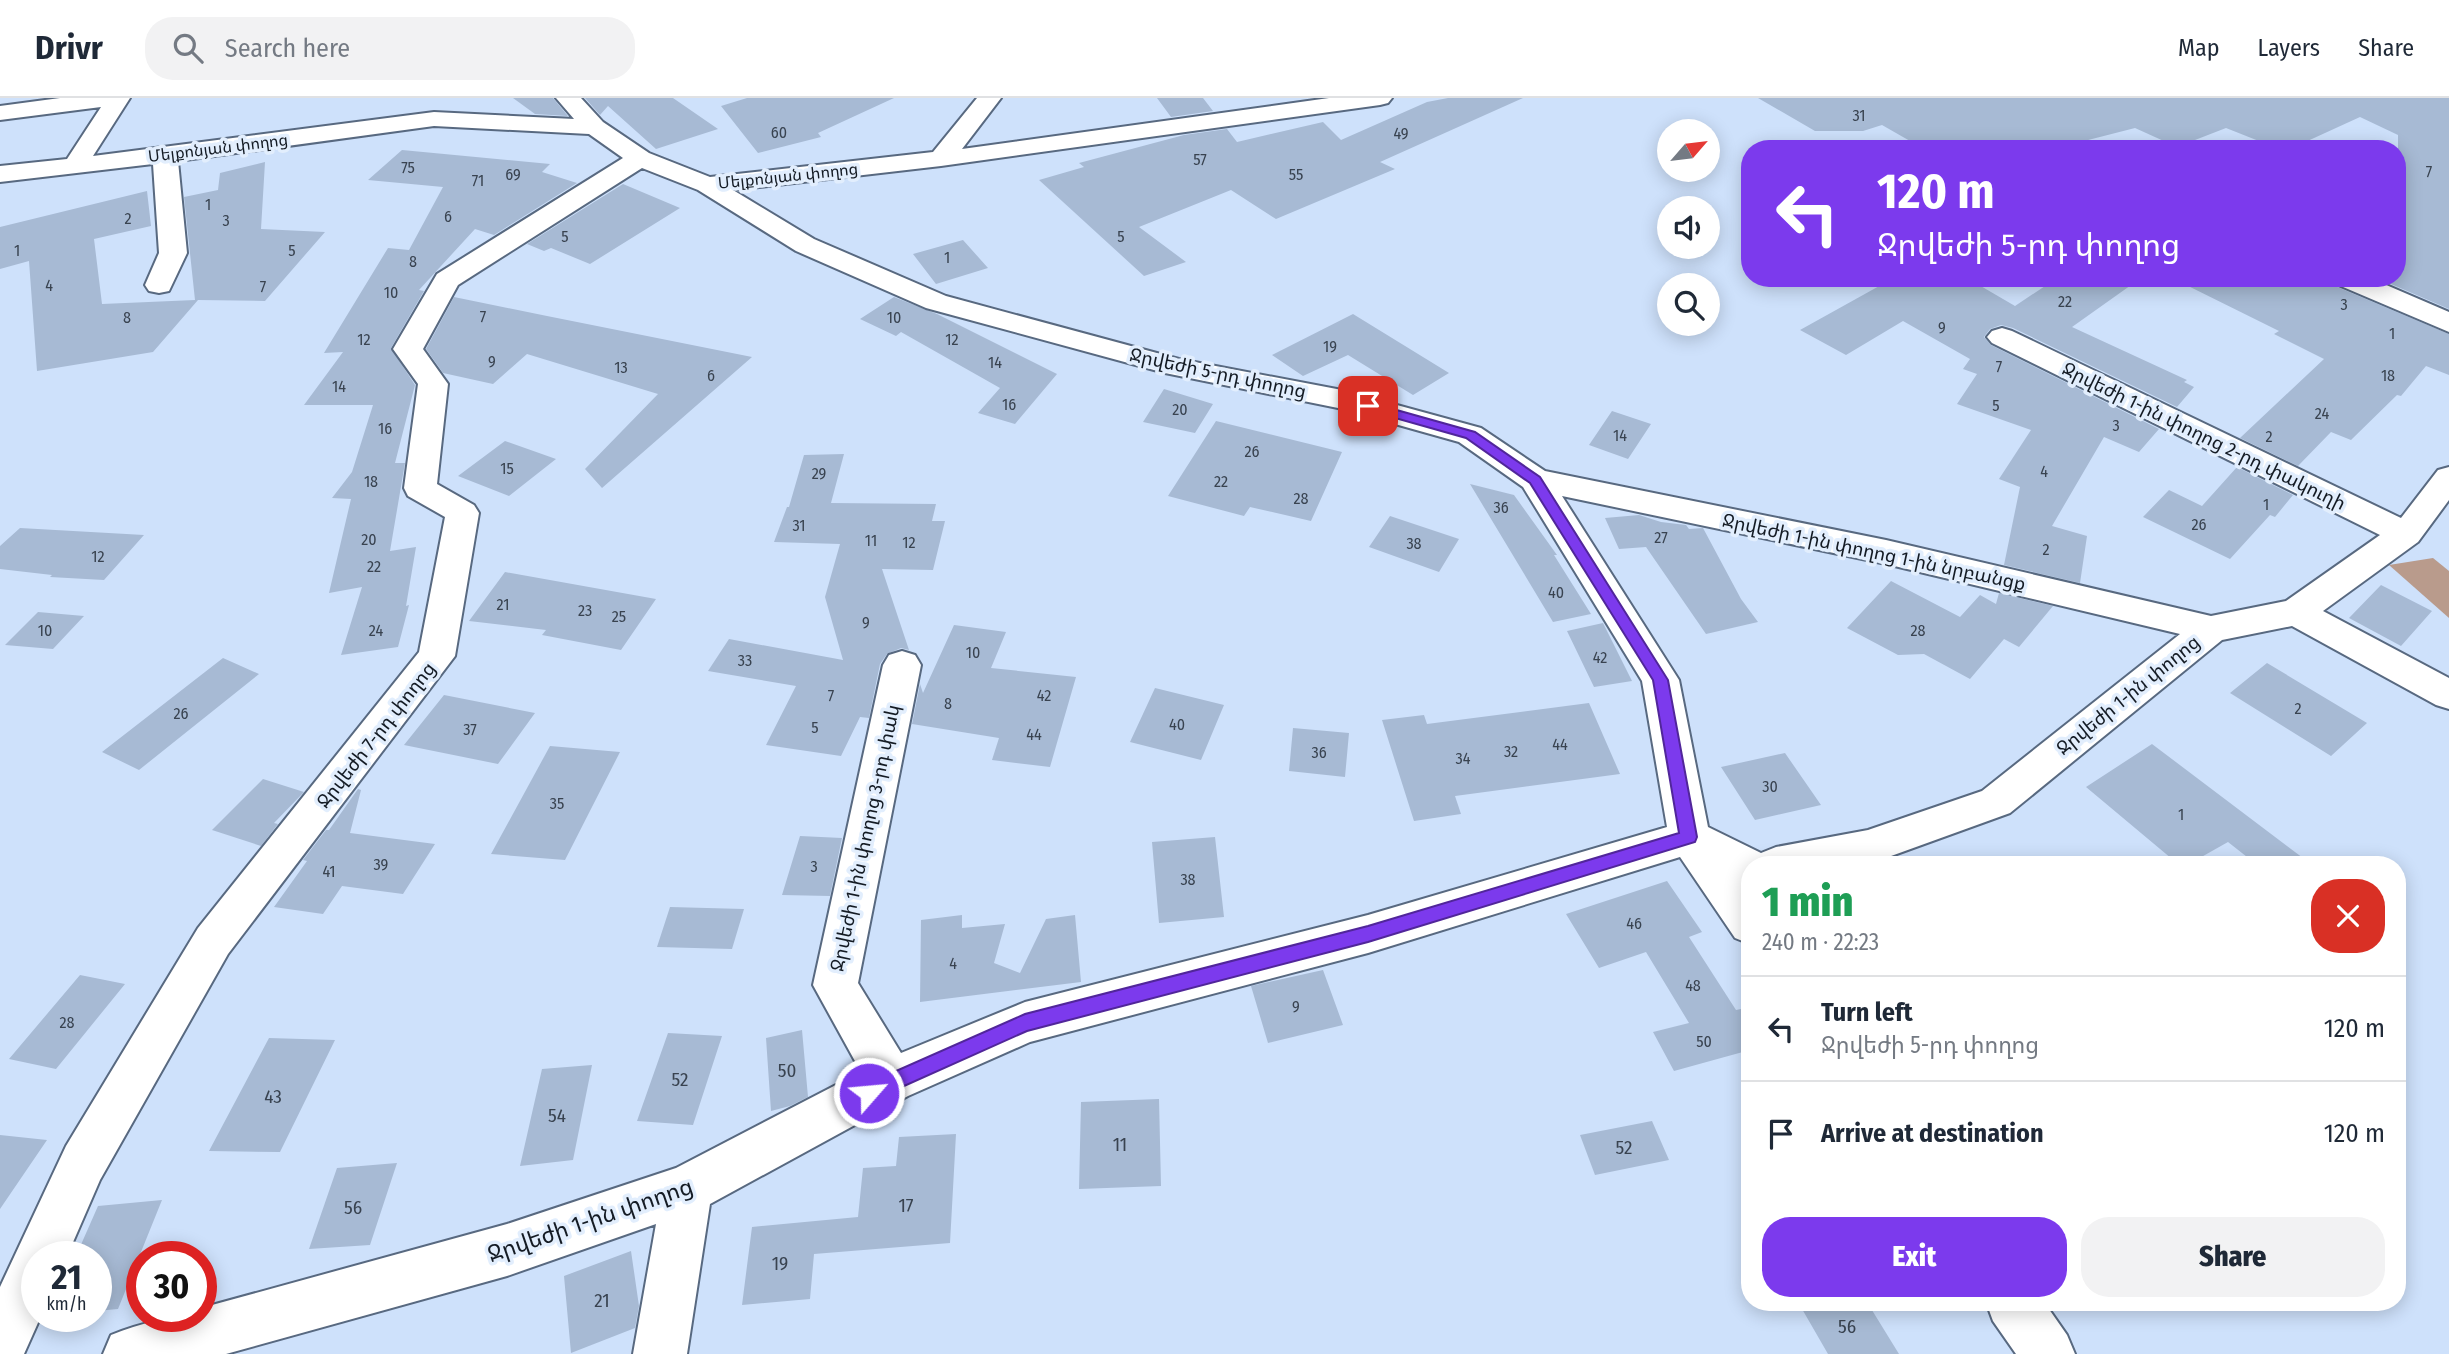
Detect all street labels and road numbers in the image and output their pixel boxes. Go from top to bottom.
street label: Մելքոնյան փողոց [147,130,289,166]
street label: Մելքոնյան փողոց [717,159,859,193]
street label: Ջրվեժի 5-րդ փողոց [1128,343,1308,403]
street label: Ջրվեժի 1-ին փողոց 2-րդ փակուղի [2059,357,2349,515]
street label: Ջրվեժի 1-ին փողոց 1-ին նրբանցք [1720,509,2028,595]
street label: Ջրվեժի 1-ին փողոց [2052,630,2204,760]
street label: Ջրվեժի 7-րդ փողոց [312,657,440,813]
street label: Ջրվեժի 1-ին փողոց 3-րդ փակ [825,702,905,974]
street label: Ջրվեժի 1-ին փողոց [484,1172,696,1268]

